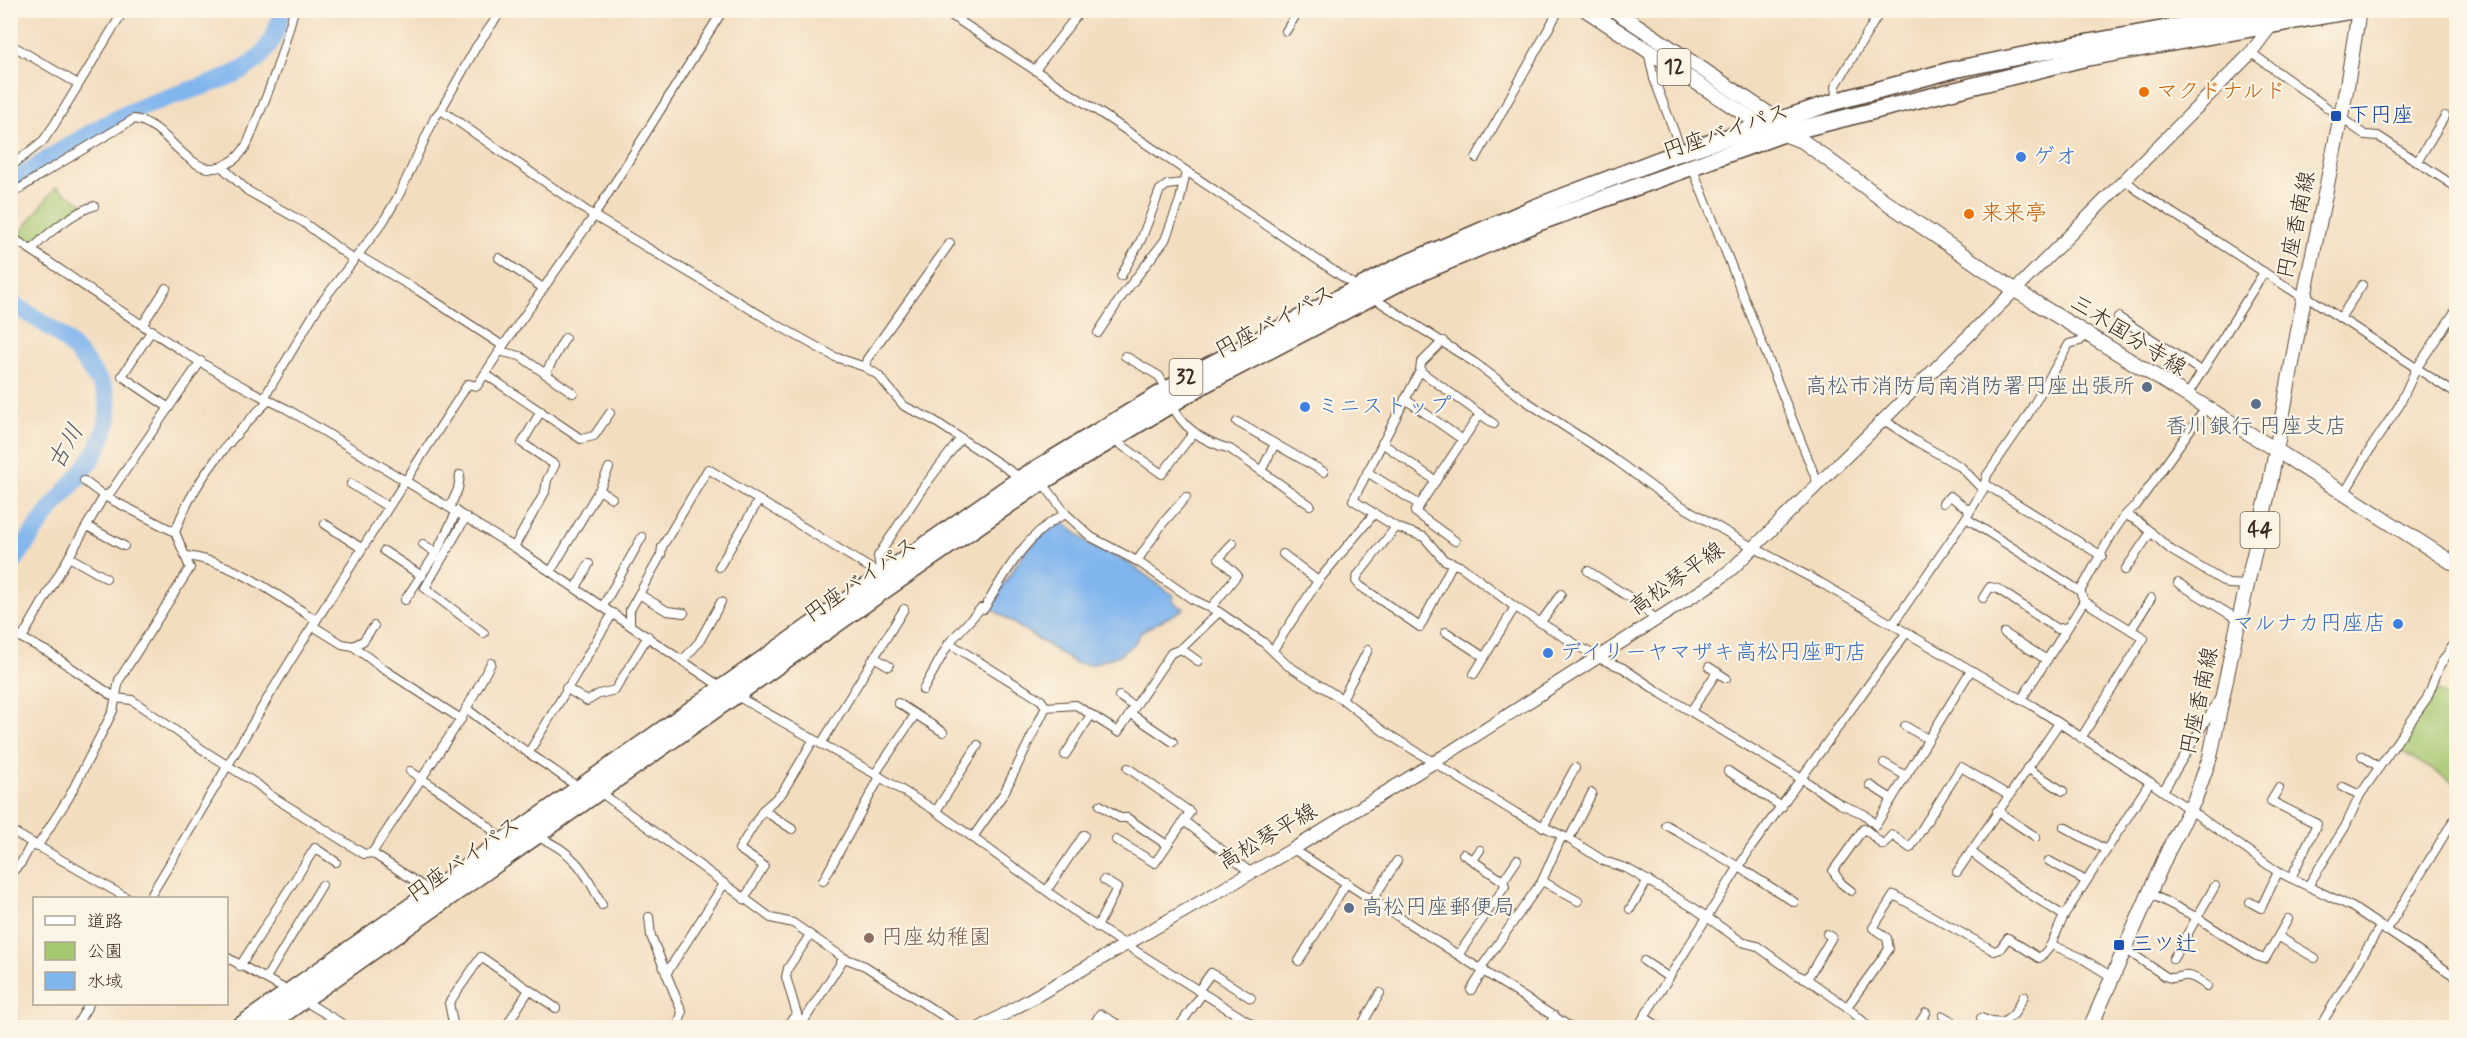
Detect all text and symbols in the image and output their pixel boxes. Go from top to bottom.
road number: 12 [1658,49,1690,85]
place label: マクドナルド [2156,78,2286,106]
marker: マクドナルド [2137,85,2151,99]
street label: 円座バイパス [1659,97,1793,167]
place label: 下円座 [2348,102,2414,130]
marker: 下円座 [2329,109,2343,123]
place label: ゲオ [2033,143,2077,171]
marker: ゲオ [2014,150,2028,164]
street label: 円座香南線 [2272,168,2322,282]
place label: 来来亭 [1981,200,2047,228]
marker: 来来亭 [1962,207,1976,221]
street label: 円座バイパス [1210,279,1340,365]
street label: 三木国分寺線 [2065,289,2191,383]
road number: 32 [1170,359,1202,395]
place label: 高松市消防局南消防署円座出張所 [1805,373,2135,401]
marker: 高松市消防局南消防署円座出張所 [2140,380,2154,394]
place label: ミニストップ [1317,393,1451,421]
marker: 香川銀行 円座支店 [2249,397,2263,411]
marker: ミニストップ [1298,400,1312,414]
place label: 香川銀行 円座支店 [2165,413,2347,441]
water label: 古川 [41,418,91,476]
road number: 44 [2240,512,2280,548]
street label: 円座バイパス [799,531,923,629]
street label: 高松琴平線 [1624,536,1730,622]
place label: マルナカ円座店 [2232,610,2386,638]
marker: マルナカ円座店 [2391,617,2405,631]
place label: デイリーヤマザキ高松円座町店 [1560,639,1867,667]
street label: 円座香南線 [2175,644,2225,758]
marker: デイリーヤマザキ高松円座町店 [1541,646,1555,660]
street label: 高松琴平線 [1213,797,1323,877]
street label: 円座バイパス [402,811,526,909]
place label: 高松円座郵便局 [1361,894,1515,922]
legend [33,897,228,1005]
marker: 高松円座郵便局 [1342,901,1356,915]
text: 道路 [87,910,123,934]
place label: 円座幼稚園 [881,924,991,952]
marker: 円座幼稚園 [862,931,876,945]
place label: 三ツ辻 [2131,931,2197,959]
marker: 三ツ辻 [2112,938,2126,952]
text: 公園 [87,940,123,964]
text: 水域 [87,970,123,994]

